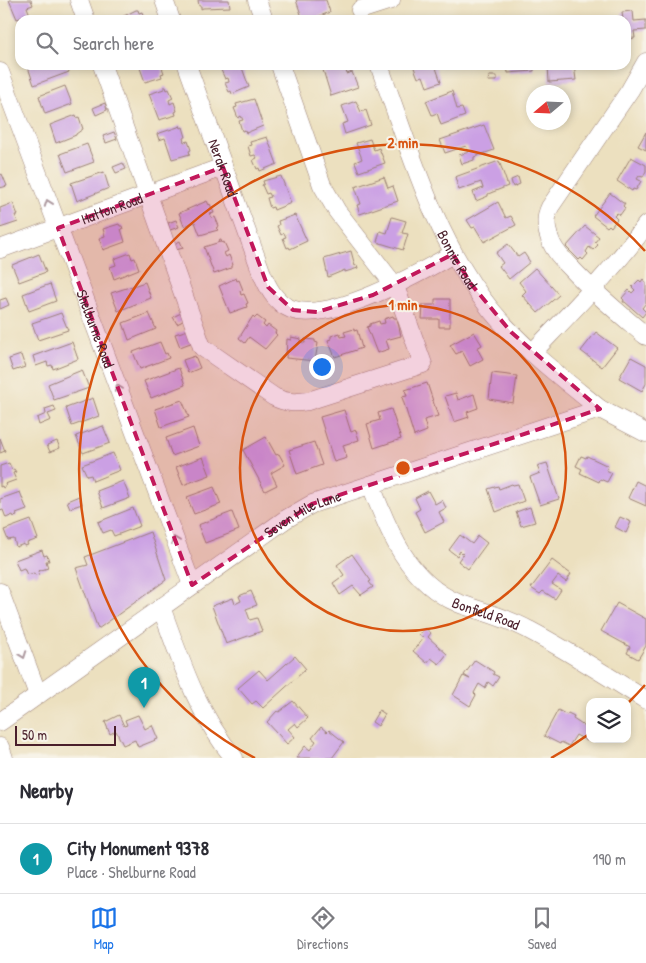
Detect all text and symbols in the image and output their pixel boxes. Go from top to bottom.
search box [15,15,631,70]
icon: search [33,29,61,57]
text: Search here [73,30,154,56]
north arrow [526,85,571,130]
text: 2 min [388,132,419,153]
street label: Nerak Road [204,136,244,199]
street label: Hatton Road [78,187,146,229]
one-way arrow [44,199,54,207]
street label: Bonnie Road [433,226,483,293]
street label: Shelburne Road [72,287,120,371]
text: 1 min [388,294,418,315]
your location [309,354,335,380]
one-way arrow [114,384,124,392]
centre of rings [394,459,412,477]
street label: Seven Mile Lane [259,485,344,542]
one-way arrow [171,536,181,544]
street label: Bonfield Road [449,591,524,635]
one-way arrow [17,650,27,658]
pin: 1 [128,667,160,708]
map controls [586,698,631,743]
button: layers [586,698,631,743]
scale bar [15,723,116,746]
text: 50 m [22,725,47,744]
text: Nearby [20,776,73,805]
text: City Monument 9378 [67,835,209,861]
text: 1 [33,848,39,870]
text: 190 m [593,848,626,870]
text: Place · Shelburne Road [67,861,196,883]
tab: Map [90,904,118,953]
tab: Directions [297,904,348,953]
tab: Saved [528,904,556,953]

